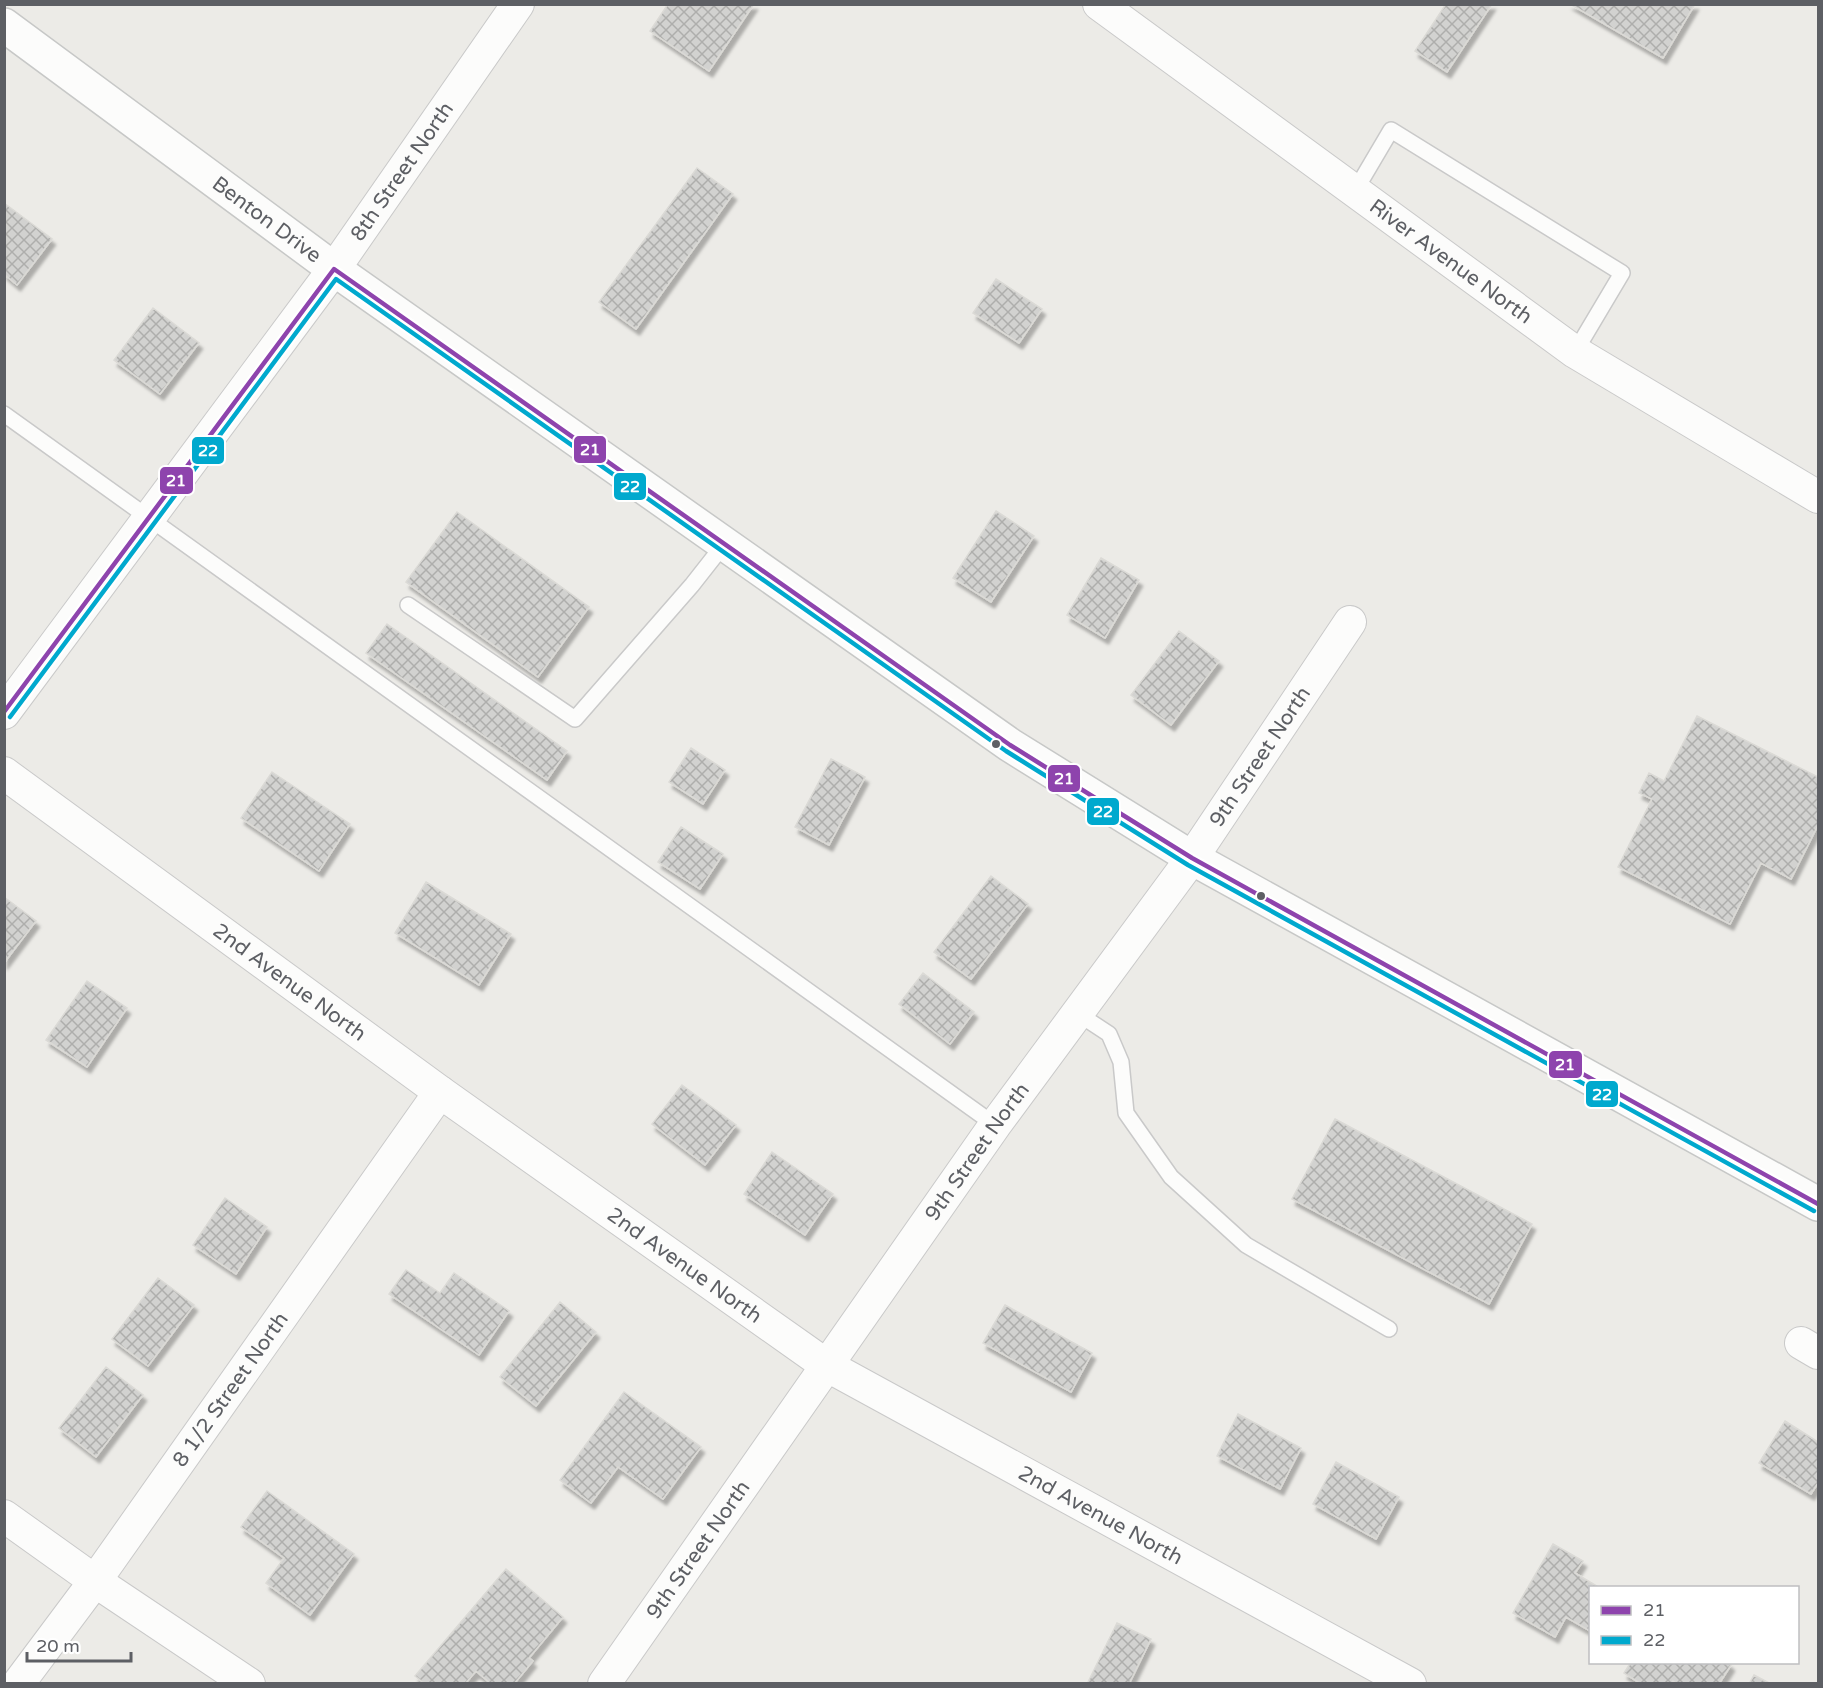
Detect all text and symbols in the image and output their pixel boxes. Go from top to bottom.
street label: 8th Street North [345,98,459,246]
street label: Benton Drive [207,171,326,268]
street label: River Avenue North [1364,194,1537,330]
line badge: 21 [573,435,607,464]
line badge: 22 [191,436,225,465]
text: 21 [580,440,600,460]
text: 22 [198,441,218,461]
line badge: 21 [159,466,194,495]
text: 21 [166,471,186,491]
line badge: 22 [613,472,647,501]
text: 22 [620,477,640,497]
street label: 9th Street North [1204,682,1316,832]
unlabelled marker [990,738,1002,750]
line badge: 21 [1047,764,1081,793]
text: 21 [1054,769,1074,789]
line badge: 22 [1086,797,1120,826]
text: 22 [1093,802,1113,822]
unlabelled marker [1255,890,1267,902]
street label: 2nd Avenue North [208,918,371,1047]
line badge: 21 [1548,1050,1583,1079]
text: 21 [1555,1055,1575,1075]
street label: 9th Street North [920,1078,1035,1226]
line badge: 22 [1585,1080,1619,1108]
text: 22 [1592,1085,1612,1105]
street label: 2nd Avenue North [602,1202,767,1329]
street label: 8 1/2 Street North [167,1308,294,1472]
street label: 2nd Avenue North [1014,1460,1187,1570]
street label: 9th Street North [641,1476,755,1624]
legend [1589,1586,1799,1664]
text: 21 [1643,1599,1666,1621]
scale bar [27,1625,130,1663]
text: 22 [1643,1629,1666,1651]
text: 20 m [36,1635,80,1657]

